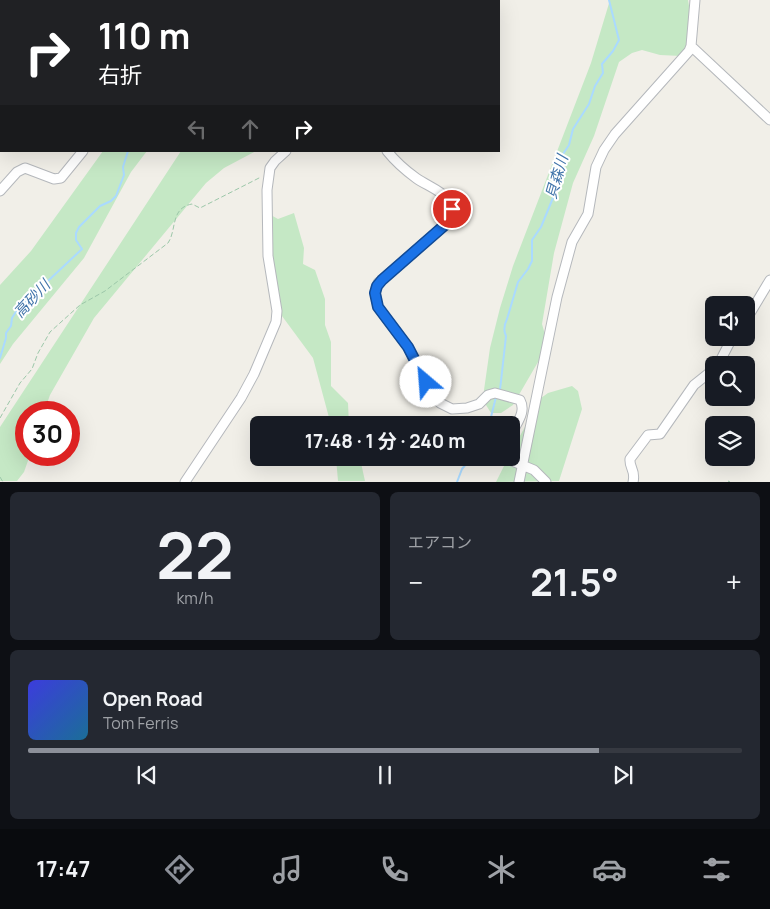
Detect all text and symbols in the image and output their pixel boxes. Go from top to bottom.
text: 110 m [98,12,190,60]
icon: right [15,20,80,85]
text: 右折 [98,60,142,90]
icon: left [183,115,211,143]
icon: ahead [236,115,264,143]
icon: right [289,115,317,143]
water label: 貝森川 [540,150,573,201]
pin [431,188,473,230]
icon: arrive [438,195,466,223]
water label: 高砂川 [9,274,56,322]
map controls [705,296,755,466]
button: sound [705,296,755,346]
position arrow [399,355,451,407]
button: search [705,356,755,406]
speed limit sign: 30 [15,401,80,466]
button: layers [705,416,755,466]
text: 17:48 · 1 分 · 240 m [305,428,465,454]
text: 22 [156,510,234,599]
text: エアコン [408,531,472,553]
text: 21.5° [530,555,619,607]
text: − [408,563,423,601]
text: + [726,563,742,601]
text: km/h [176,587,214,609]
text: Open Road [103,686,203,712]
text: Tom Ferris [103,712,178,734]
icon: previous [133,761,161,789]
icon: pause [371,761,399,789]
icon: next [609,761,637,789]
icon: directions [162,852,197,887]
icon: music [270,852,305,887]
icon: phone [377,852,412,887]
icon: climate [484,852,519,887]
icon: car [592,852,627,887]
icon: filters [699,852,734,887]
text: 17:47 [36,854,90,884]

